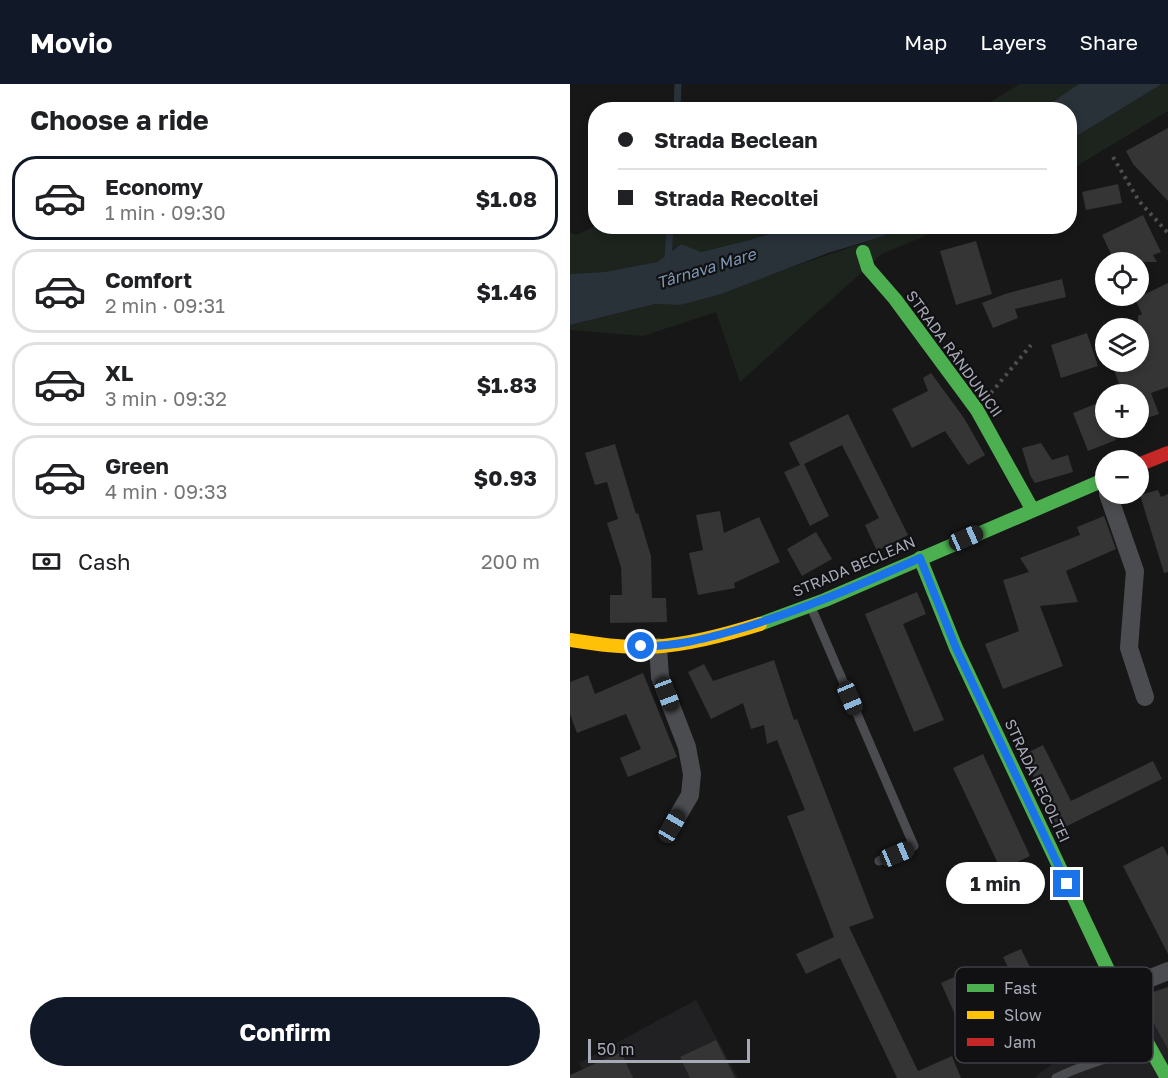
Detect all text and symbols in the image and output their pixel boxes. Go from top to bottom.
text: Movio [30,26,112,59]
text: Map [904,29,947,55]
text: Layers [980,29,1047,55]
text: Share [1080,29,1138,55]
text: Choose a ride [30,104,209,136]
text: Strada Beclean [654,126,818,153]
icon: car [33,171,87,225]
text: Economy [105,173,203,200]
text: Strada Recoltei [654,184,819,211]
text: $1.08 [476,185,537,212]
text: 1 min · 09:30 [105,200,226,224]
water label: Târnava Mare [654,243,760,293]
map controls [1095,252,1149,504]
button: locate [1095,252,1149,306]
icon: car [33,264,87,318]
text: Comfort [105,266,192,293]
text: $1.46 [476,278,537,305]
street label: STRADA RÂNDUNICII [903,287,1007,420]
text: 2 min · 09:31 [105,293,225,317]
button: layers [1095,318,1149,372]
icon: car [33,357,87,411]
text: XL [105,359,133,386]
text: $1.83 [476,371,537,398]
button: + [1095,384,1149,438]
text: 3 min · 09:32 [105,386,227,410]
icon: car [33,450,87,504]
button: − [1095,450,1149,504]
text: Green [105,452,169,479]
text: $0.93 [474,464,537,491]
text: 4 min · 09:33 [105,479,227,503]
car [946,522,986,554]
street label: STRADA BECLEAN [790,532,918,600]
icon: cash [30,545,63,578]
text: Cash [78,548,131,575]
text: 200 m [481,549,540,573]
route start [627,632,654,659]
car [652,674,682,714]
car [835,678,865,718]
street label: STRADA RECOLTEI [1001,716,1074,845]
car [655,806,689,846]
car [877,839,917,869]
callout: 1 min [947,863,1046,905]
route end [1053,870,1080,897]
text: 1 min [970,871,1021,895]
legend [955,967,1153,1063]
text: Fast [1004,978,1037,998]
button: Confirm [30,997,540,1066]
text: Slow [1004,1005,1042,1025]
text: Jam [1004,1032,1036,1052]
scale bar [588,1036,750,1064]
text: 50 m [597,1039,634,1059]

